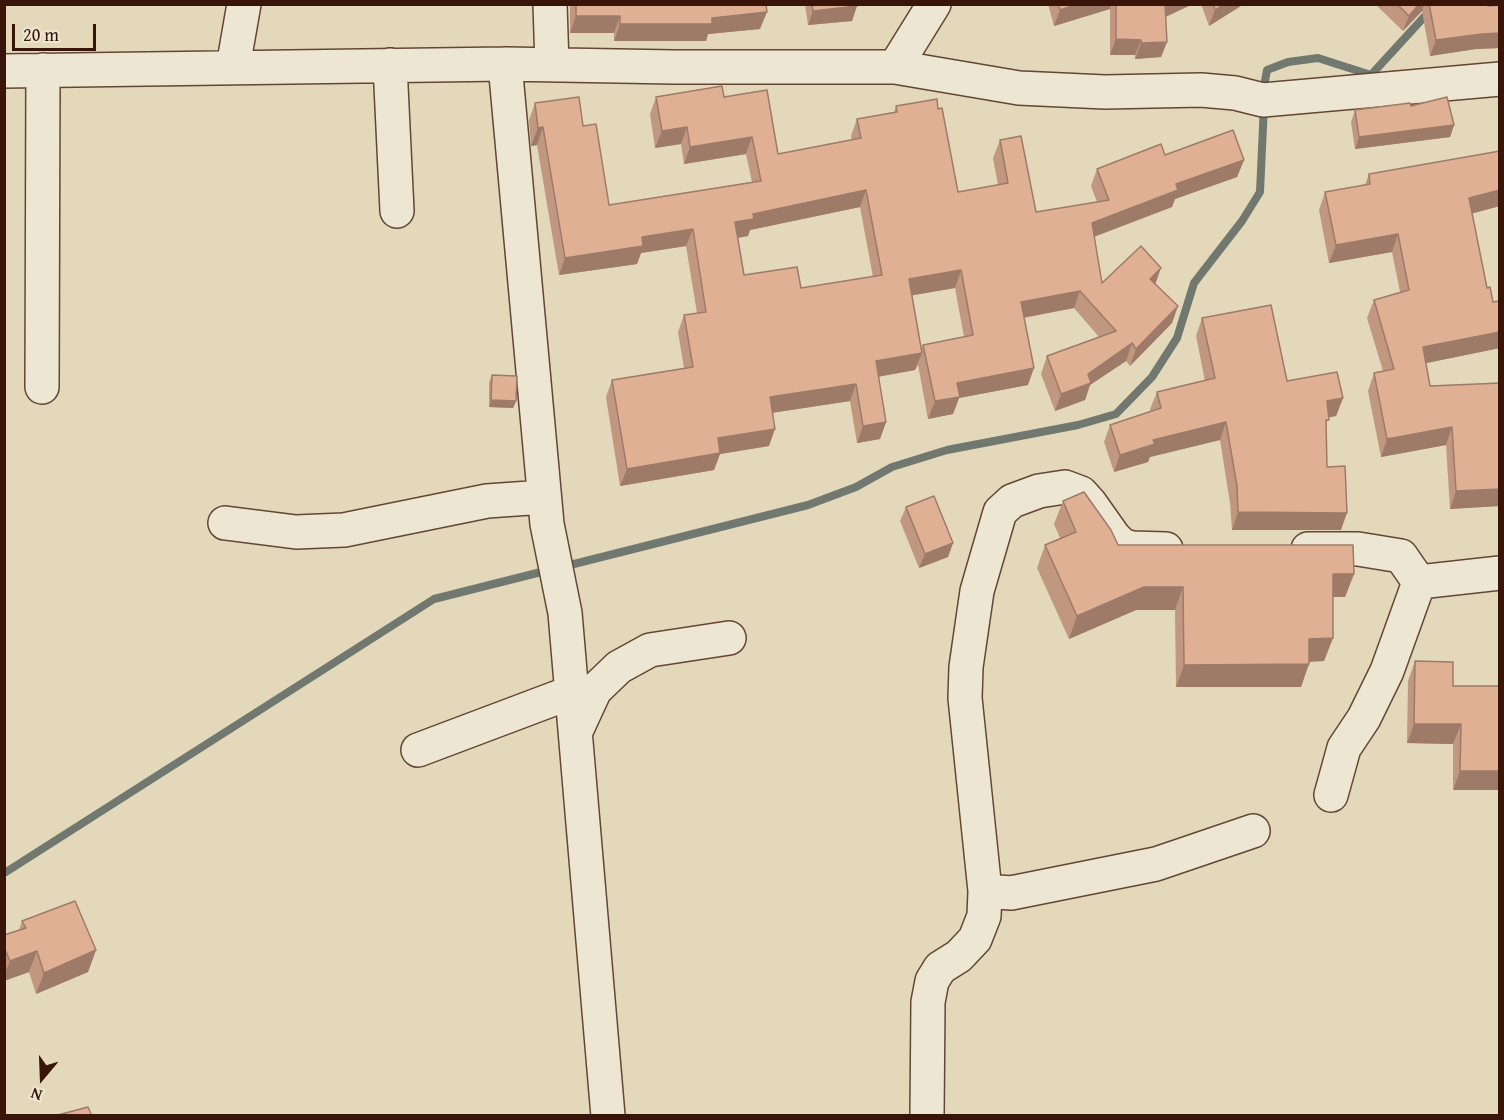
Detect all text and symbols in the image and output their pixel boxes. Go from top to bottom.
scale bar [15,12,99,50]
text: 20 m [23,21,59,48]
north arrow [12,1048,72,1108]
text: N [27,1082,45,1108]

